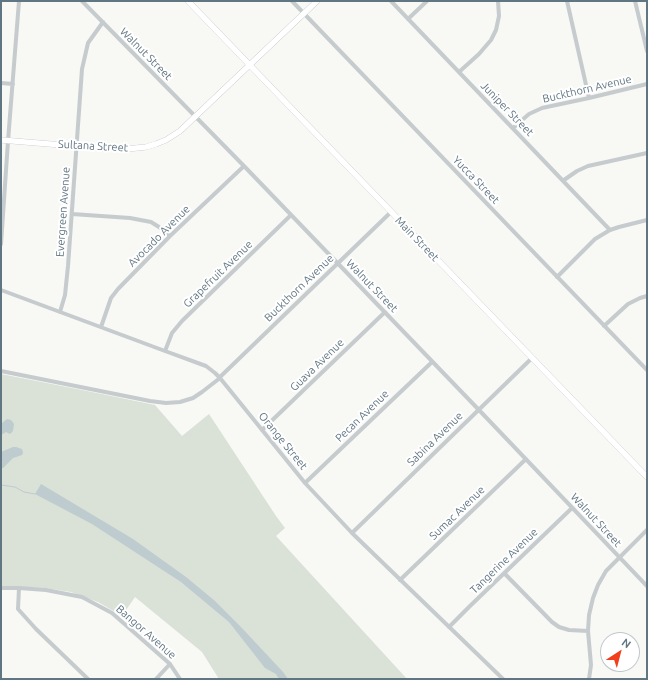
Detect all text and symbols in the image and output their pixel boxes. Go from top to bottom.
street label: Walnut Street [117,25,175,83]
street label: Buckthorn Avenue [541,72,633,106]
street label: Juniper Street [478,79,536,139]
street label: Sultana Street [58,138,128,154]
street label: Yucca Street [450,153,502,207]
street label: Evergreen Avenue [53,167,73,257]
street label: Avocado Avenue [125,202,193,270]
street label: Main Street [392,214,442,264]
street label: Grapefruit Avenue [181,238,255,310]
street label: Buckthorn Avenue [262,252,336,324]
street label: Walnut Street [343,257,401,315]
street label: Guava Avenue [287,336,347,394]
street label: Pecan Avenue [333,387,391,445]
street label: Sabina Avenue [405,409,465,469]
street label: Orange Street [256,410,310,472]
street label: Sumac Avenue [427,483,487,543]
street label: Walnut Street [568,490,624,550]
street label: Tangerine Avenue [467,525,541,597]
street label: Bangor Avenue [113,602,179,662]
north arrow [600,632,640,672]
text: N [620,636,633,650]

